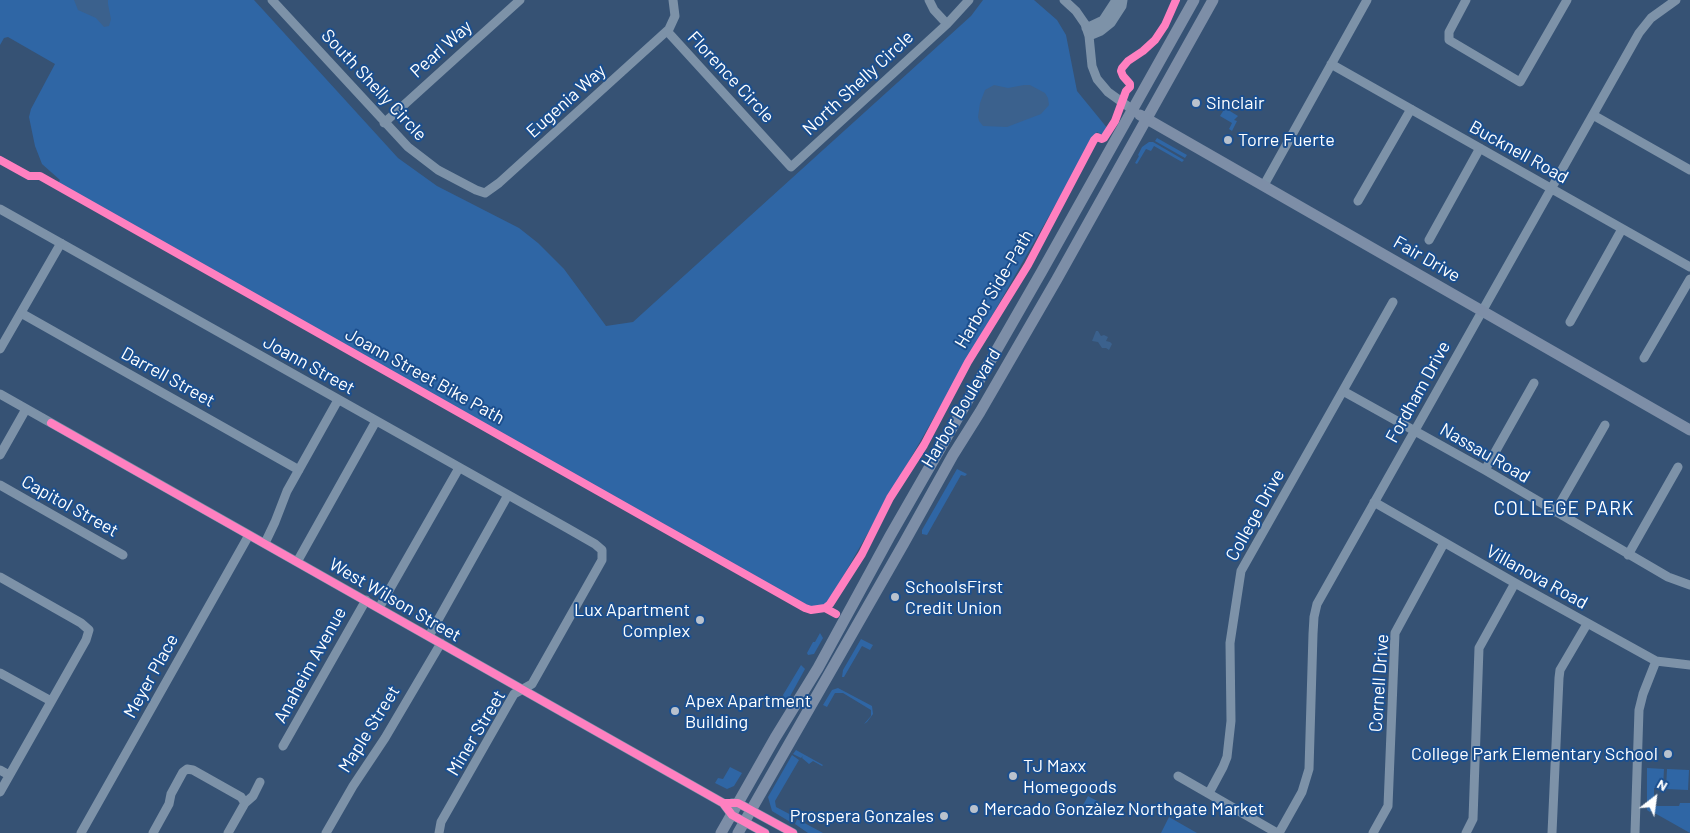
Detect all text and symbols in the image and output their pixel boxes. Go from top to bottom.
street label: Pearl Way [406,16,476,82]
street label: South Shelly Circle [317,25,431,145]
street label: North Shelly Circle [798,26,918,140]
street label: Florence Circle [683,27,779,127]
street label: Eugenia Way [522,60,610,142]
place label: Sinclair [1206,92,1265,114]
marker: Sinclair [1190,97,1202,109]
street label: Bucknell Road [1466,116,1572,188]
place label: Torre Fuerte [1238,129,1335,151]
marker: Torre Fuerte [1222,134,1234,146]
street label: Harbor Side-Path [950,226,1038,352]
street label: Fair Drive [1390,231,1464,287]
street label: Joann Street Bike Path [342,323,508,429]
street label: Joann Street [259,331,359,399]
street label: Fordham Drive [1381,337,1455,447]
street label: Darrell Street [117,342,219,412]
street label: Harbor Boulevard [917,344,1005,472]
street label: Nassau Road [1436,418,1534,488]
street label: College Drive [1221,465,1289,565]
street label: Capitol Street [18,470,122,542]
district label: COLLEGE PARK [1492,498,1636,520]
street label: Villanova Road [1483,540,1591,614]
street label: West Wilson Street [325,553,465,647]
place label: SchoolsFirst Credit Union [905,576,1003,618]
marker: SchoolsFirst Credit Union [889,591,901,603]
place label: Lux Apartment Complex [574,599,690,642]
street label: Anaheim Avenue [269,603,351,727]
marker: Lux Apartment Complex [694,614,706,626]
street label: Meyer Place [119,630,183,722]
street label: Cornell Drive [1365,633,1393,733]
street label: Maple Street [334,682,404,776]
street label: Miner Street [442,686,510,780]
place label: Apex Apartment Building [685,690,811,732]
marker: Apex Apartment Building [669,705,681,717]
place label: College Park Elementary School [1411,743,1658,765]
marker: College Park Elementary School [1662,748,1674,760]
place label: TJ Maxx Homegoods [1023,755,1117,798]
marker: TJ Maxx Homegoods [1007,770,1019,782]
north arrow [1630,773,1680,823]
text: N [1654,775,1671,794]
place label: Mercado Gonzàlez Northgate Market [984,798,1264,820]
marker: Mercado Gonzàlez Northgate Market [968,803,980,815]
place label: Prospera Gonzales [790,805,934,827]
marker: Prospera Gonzales [938,810,950,822]

